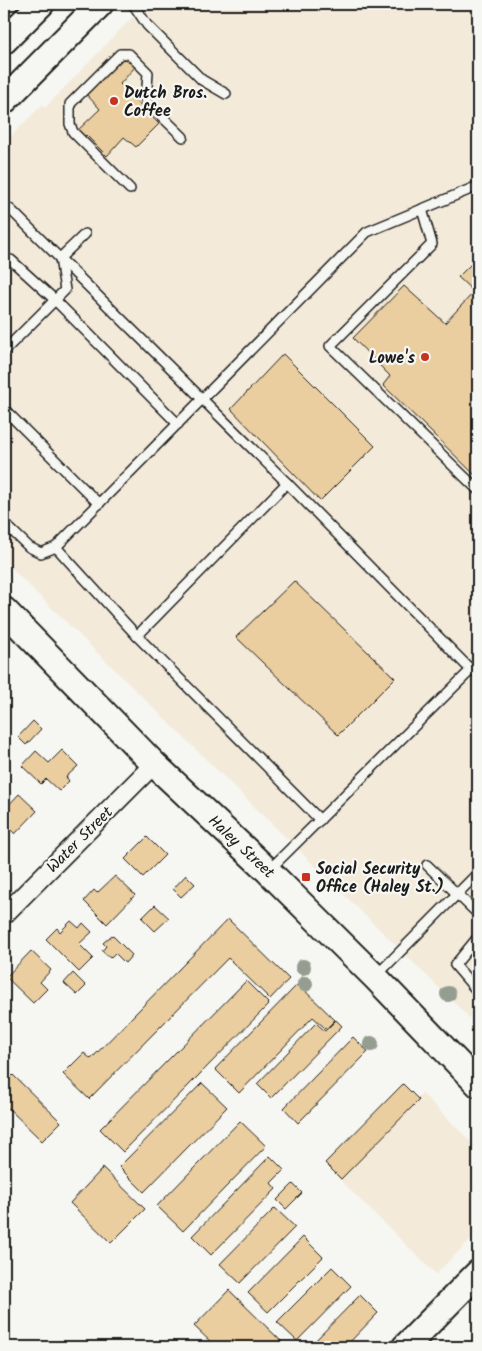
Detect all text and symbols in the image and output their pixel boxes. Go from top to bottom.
place label: Dutch Bros. Coffee [124,81,207,124]
marker: Dutch Bros. Coffee [108,95,120,107]
place label: Lowe's [369,346,416,371]
marker: Lowe's [419,351,431,363]
street label: Water Street [41,800,120,879]
street label: Haley Street [202,809,281,885]
place label: Social Security Office (Haley St.) [316,857,444,900]
marker: Social Security Office (Haley St.) [300,871,312,883]

